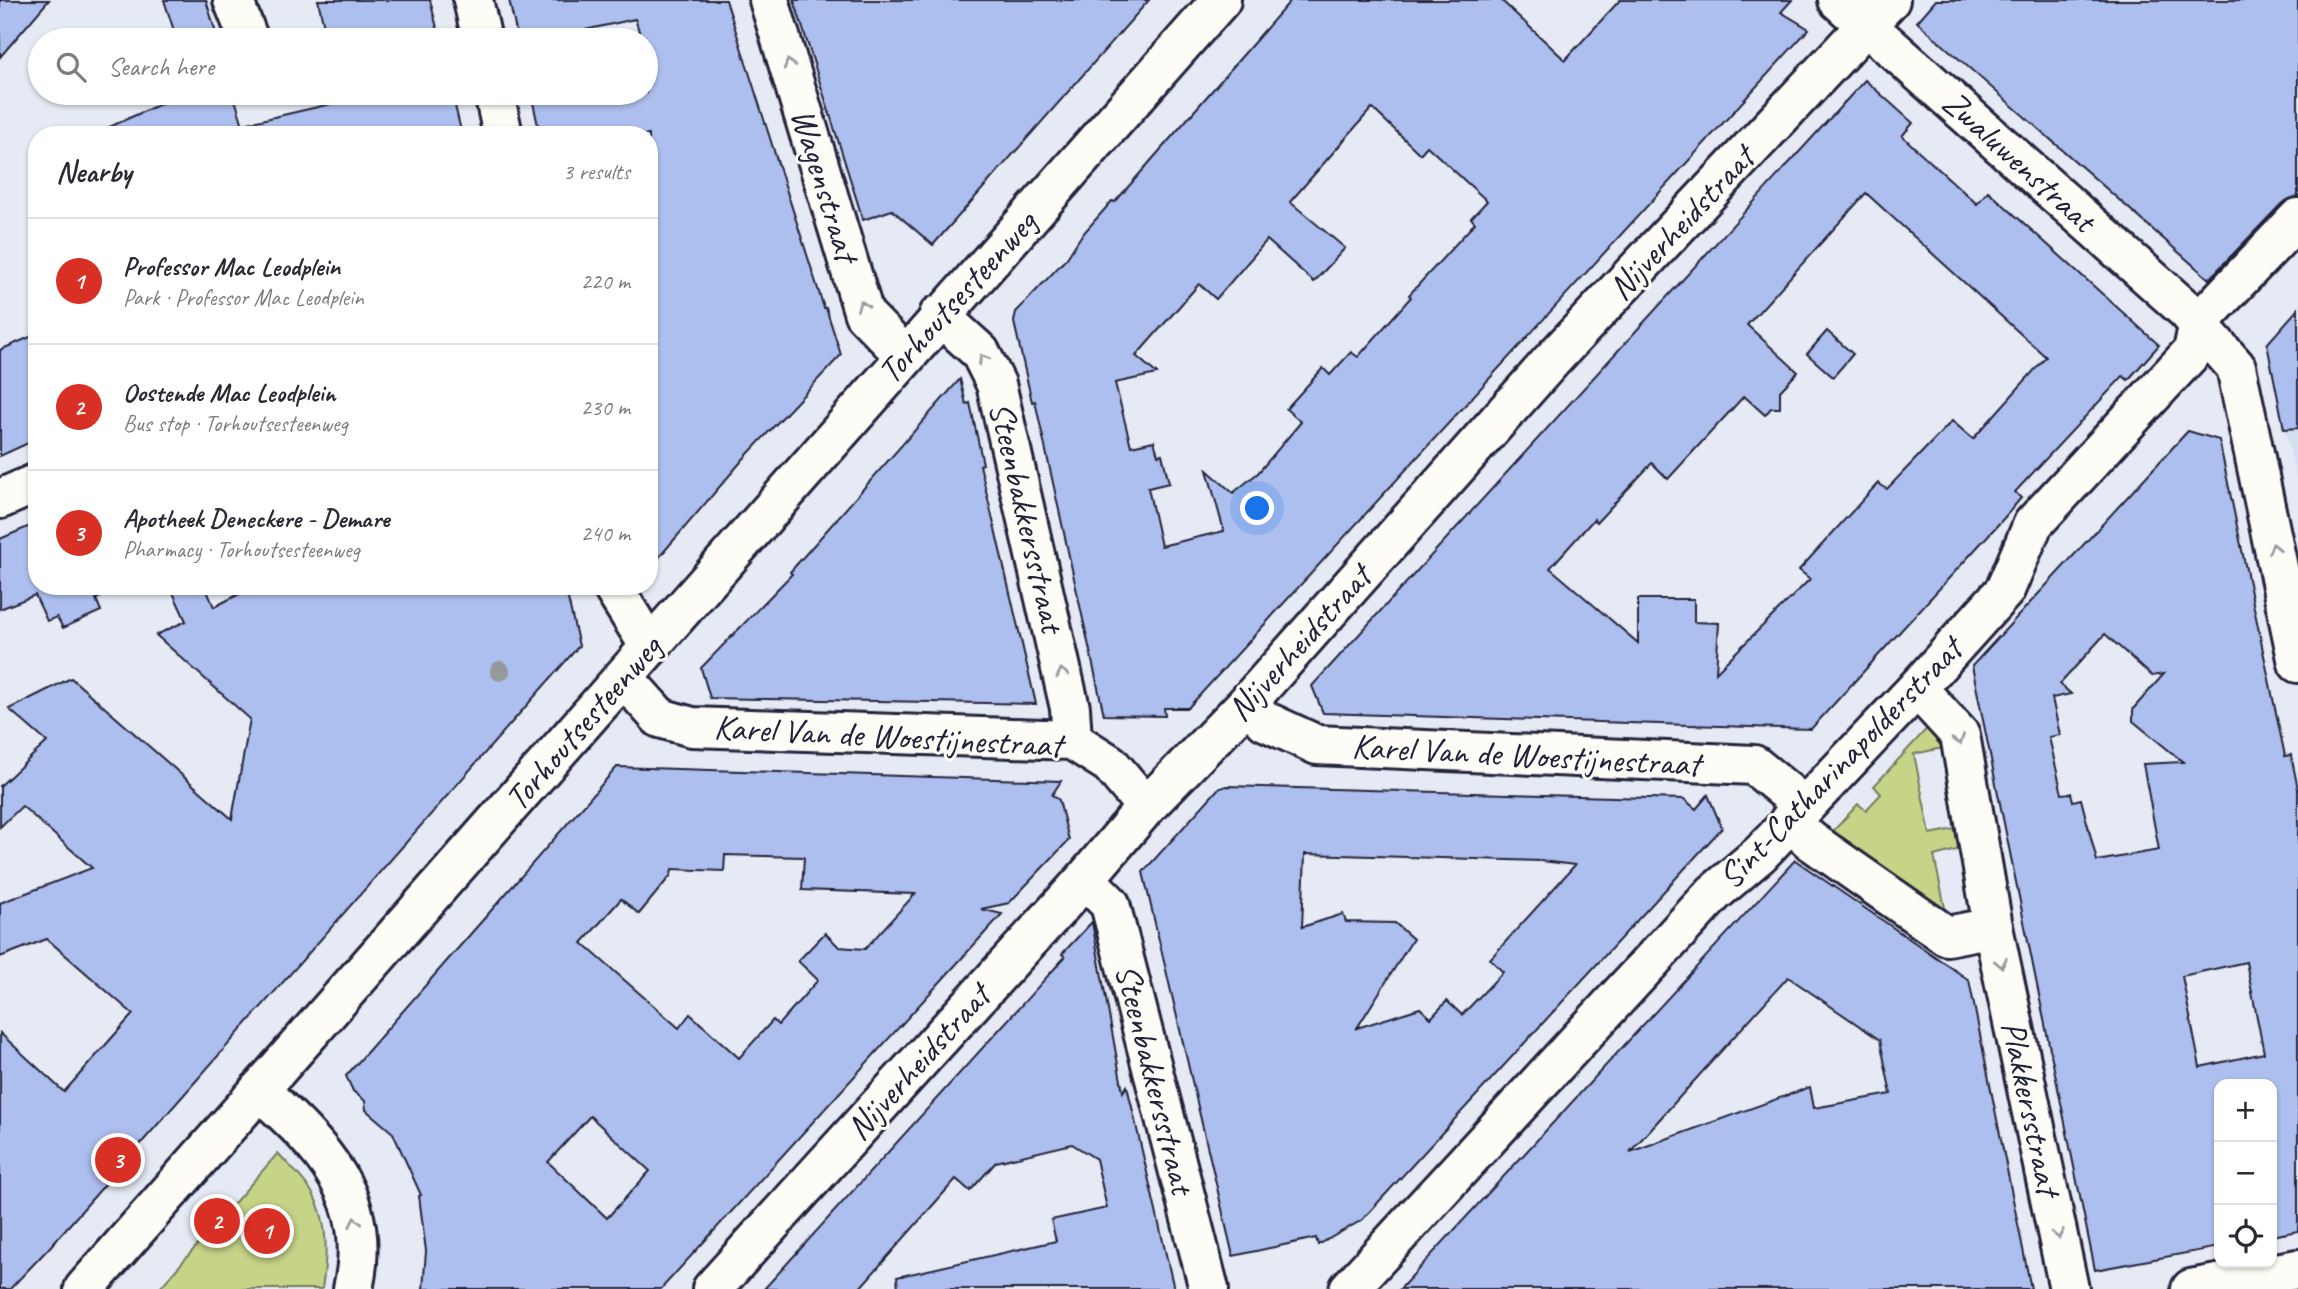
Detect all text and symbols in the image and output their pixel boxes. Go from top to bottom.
search box [28,28,658,105]
icon: search [52,48,90,86]
text: Search here [108,50,214,83]
one-way arrow [782,58,797,70]
street label: Zwaluwenstraat [1933,80,2108,244]
street label: Wagenstraat [780,103,871,271]
street label: Nijverheidstraat [1598,133,1767,310]
text: Nearby [56,153,132,191]
text: 3 results [563,157,630,186]
street label: Torhoutsesteenweg [867,199,1048,393]
text: Professor Mac Leodplein [123,250,340,283]
text: 1 [74,267,84,296]
text: 220 m [581,267,630,296]
text: Park · Professor Mac Leodplein [123,283,364,312]
one-way arrow [856,299,870,311]
one-way arrow [978,353,991,366]
text: Oostende Mac Leodplein [123,376,336,409]
text: 2 [74,393,84,422]
text: 230 m [581,393,630,422]
street label: Steenbakkersstraat [979,397,1076,640]
text: Bus stop · Torhoutsesteenweg [123,409,348,438]
your location [1240,491,1274,525]
text: Apotheek Deneckere - Demare [123,502,390,535]
text: 3 [74,519,84,548]
text: 240 m [581,519,630,548]
text: Pharmacy · Torhoutsesteenweg [123,535,360,564]
one-way arrow [2268,542,2283,554]
street label: Nijverheidstraat [1217,552,1384,730]
street label: Torhoutsesteenweg [495,624,673,820]
street label: Sint-Catharinapolderstraat [1708,625,1975,898]
one-way arrow [1056,667,1071,679]
street label: Karel Van de Woestijnestraat [713,704,1067,768]
street label: Karel Van de Woestijnestraat [1351,723,1705,787]
one-way arrow [1951,733,1965,746]
one-way arrow [1992,957,2007,969]
street label: Steenbakkersstraat [1105,960,1206,1202]
street label: Nijverheidstraat [836,971,1003,1149]
street label: Plakkersstraat [1991,1017,2072,1203]
map controls [2214,1079,2277,1268]
button: + [2214,1079,2277,1142]
pin: 3 [95,1134,141,1186]
button: − [2214,1142,2277,1205]
pin: 2 [194,1195,240,1247]
pin: 1 [244,1205,290,1257]
button: locate [2214,1205,2277,1268]
one-way arrow [348,1216,363,1228]
one-way arrow [2049,1228,2064,1240]

